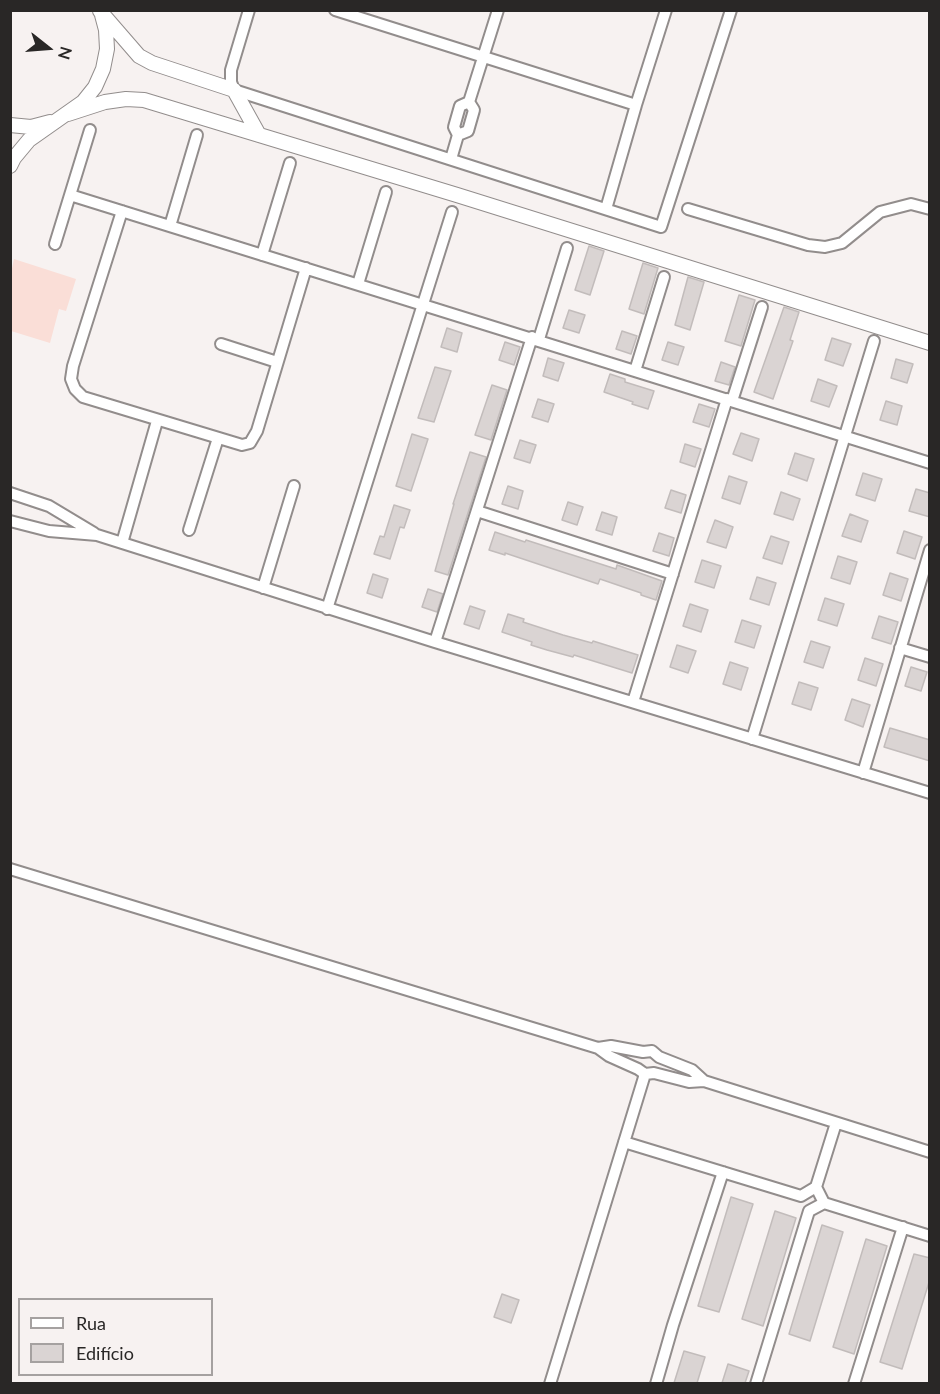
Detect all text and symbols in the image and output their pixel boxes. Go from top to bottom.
north arrow [18,18,78,78]
text: N [55,45,77,62]
legend [18,1298,213,1376]
text: Rua [76,1312,106,1334]
text: Edifício [76,1342,134,1364]

